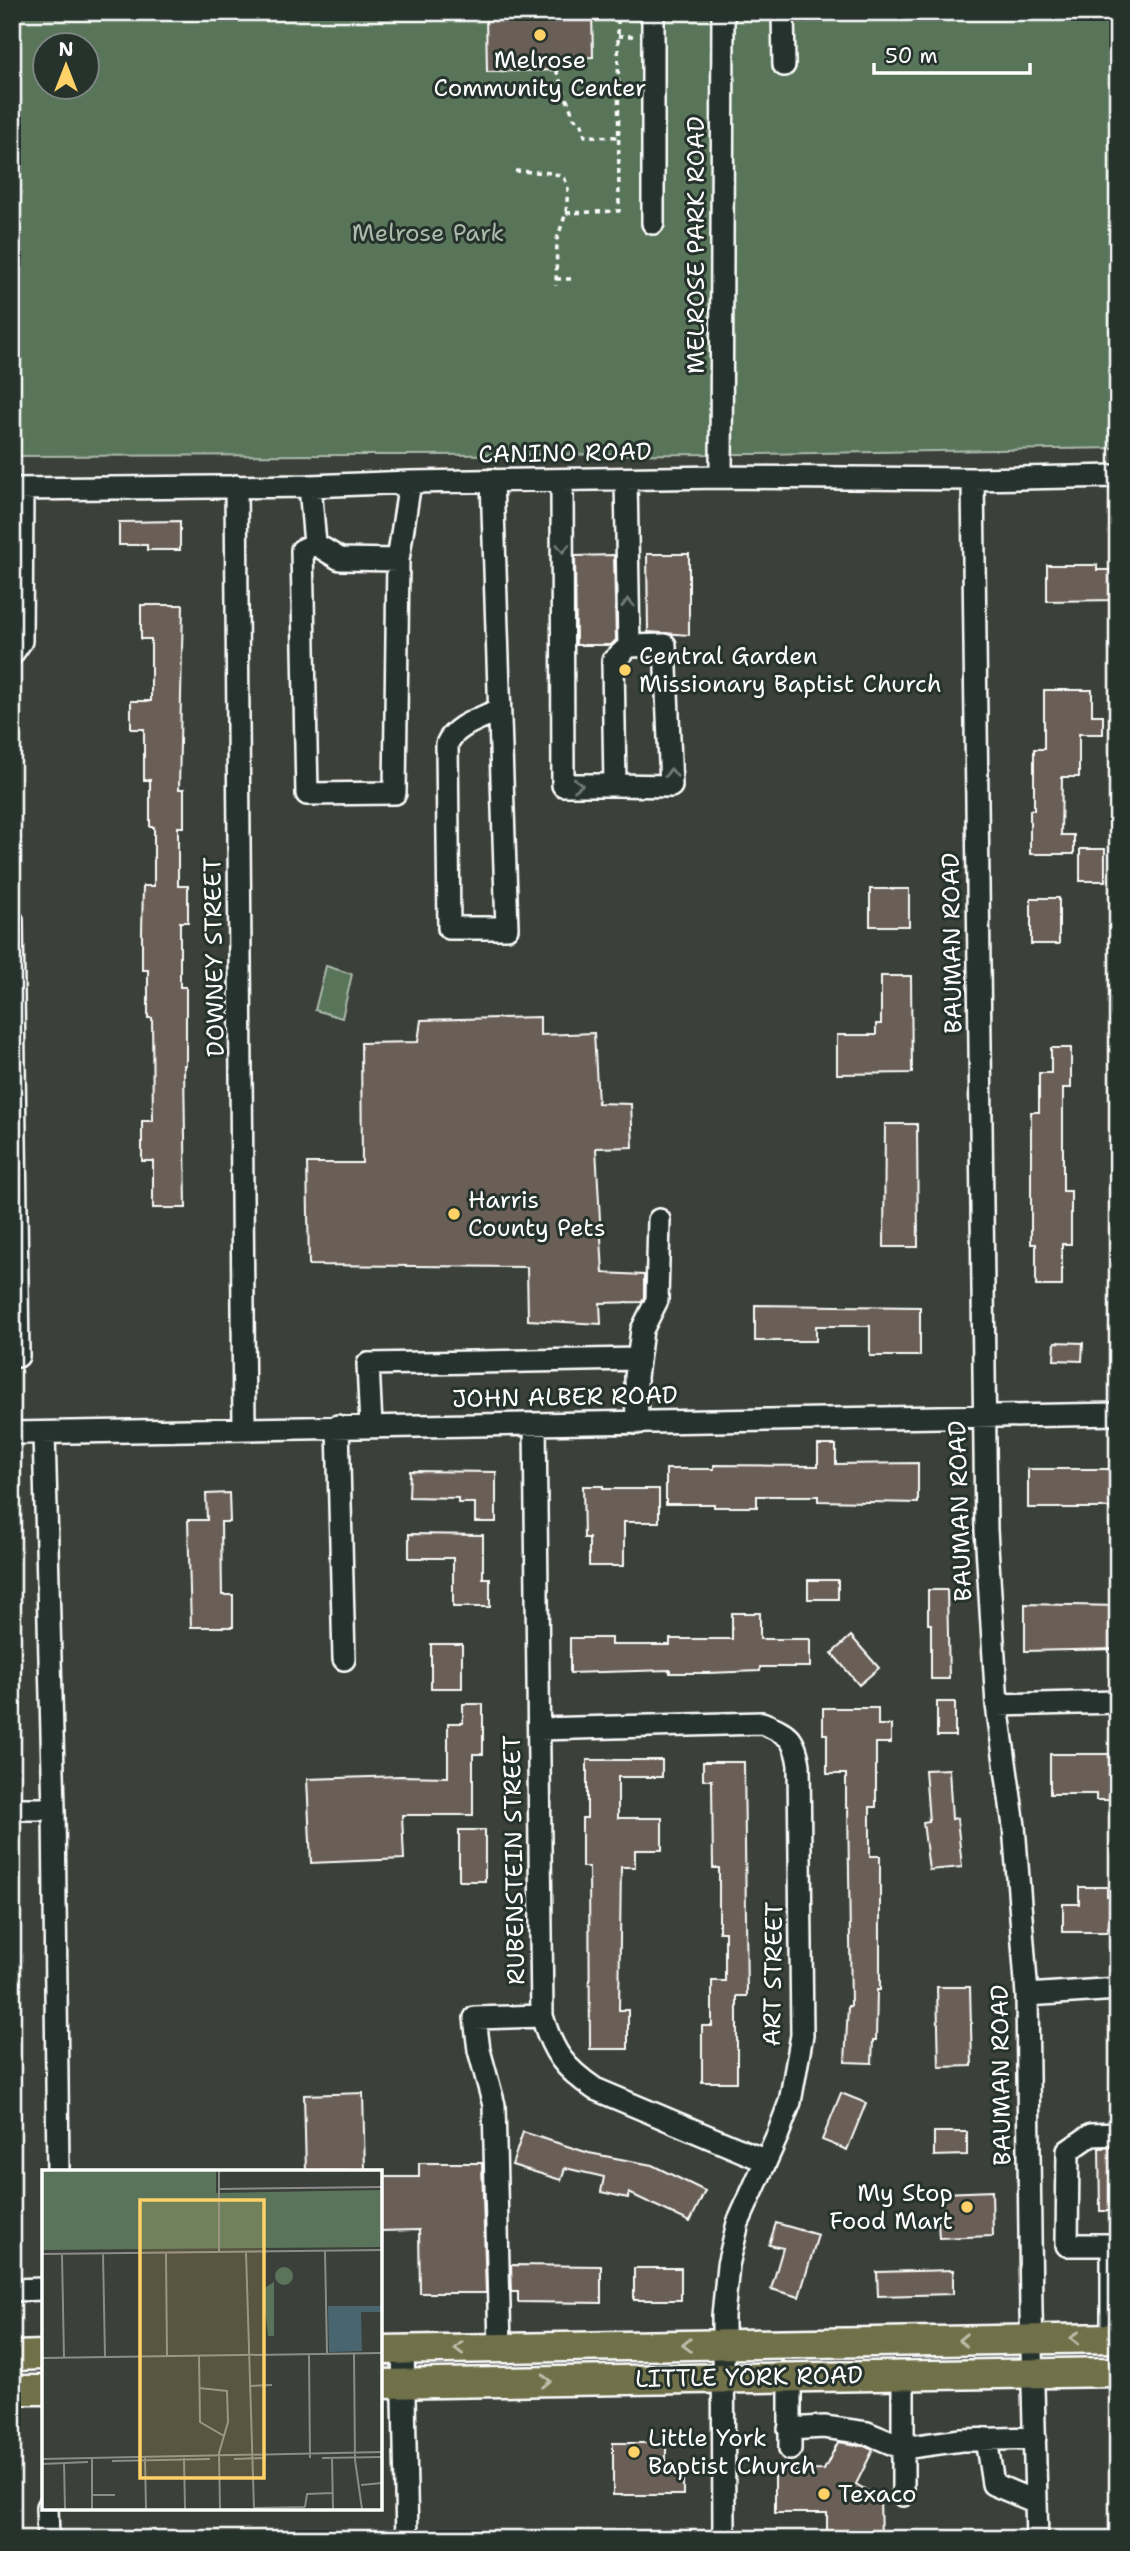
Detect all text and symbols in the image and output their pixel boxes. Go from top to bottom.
marker: Melrose Community Center [532,27,548,43]
north arrow [32,32,102,102]
scale bar [874,32,1030,76]
text: N [58,37,74,62]
text: 50 m [885,42,938,70]
place label: Melrose Community Center [434,44,646,104]
street label: MELROSE PARK ROAD [680,116,712,374]
park label: Melrose Park [352,217,504,249]
street label: CANINO ROAD [478,435,652,471]
one-way arrow [555,543,571,554]
one-way arrow [620,597,636,608]
place label: Central Garden Missionary Baptist Church [639,640,942,700]
marker: Central Garden Missionary Baptist Church [617,662,633,678]
one-way arrow [663,768,678,779]
one-way arrow [573,777,583,793]
street label: BAUMAN ROAD [934,852,970,1034]
street label: DOWNEY STREET [196,857,232,1057]
place label: Harris County Pets [468,1184,606,1244]
marker: Harris County Pets [446,1206,462,1222]
street label: JOHN ALBER ROAD [452,1379,678,1415]
street label: BAUMAN ROAD [941,1420,979,1602]
street label: RUBENSTEIN STREET [496,1735,532,1985]
street label: ART STREET [756,1901,790,2047]
street label: BAUMAN ROAD [983,1984,1019,2166]
inset map [42,2170,382,2509]
place label: My Stop Food Mart [829,2177,953,2237]
marker: My Stop Food Mart [959,2199,975,2215]
one-way arrow [1069,2330,1079,2346]
one-way arrow [957,2332,968,2348]
one-way arrow [681,2337,692,2353]
one-way arrow [454,2341,465,2356]
street label: LITTLE YORK ROAD [635,2359,863,2395]
one-way arrow [541,2373,552,2389]
place label: Little York Baptist Church [648,2422,816,2482]
marker: Little York Baptist Church [626,2444,642,2460]
place label: Texaco [838,2478,917,2510]
marker: Texaco [816,2486,832,2502]

